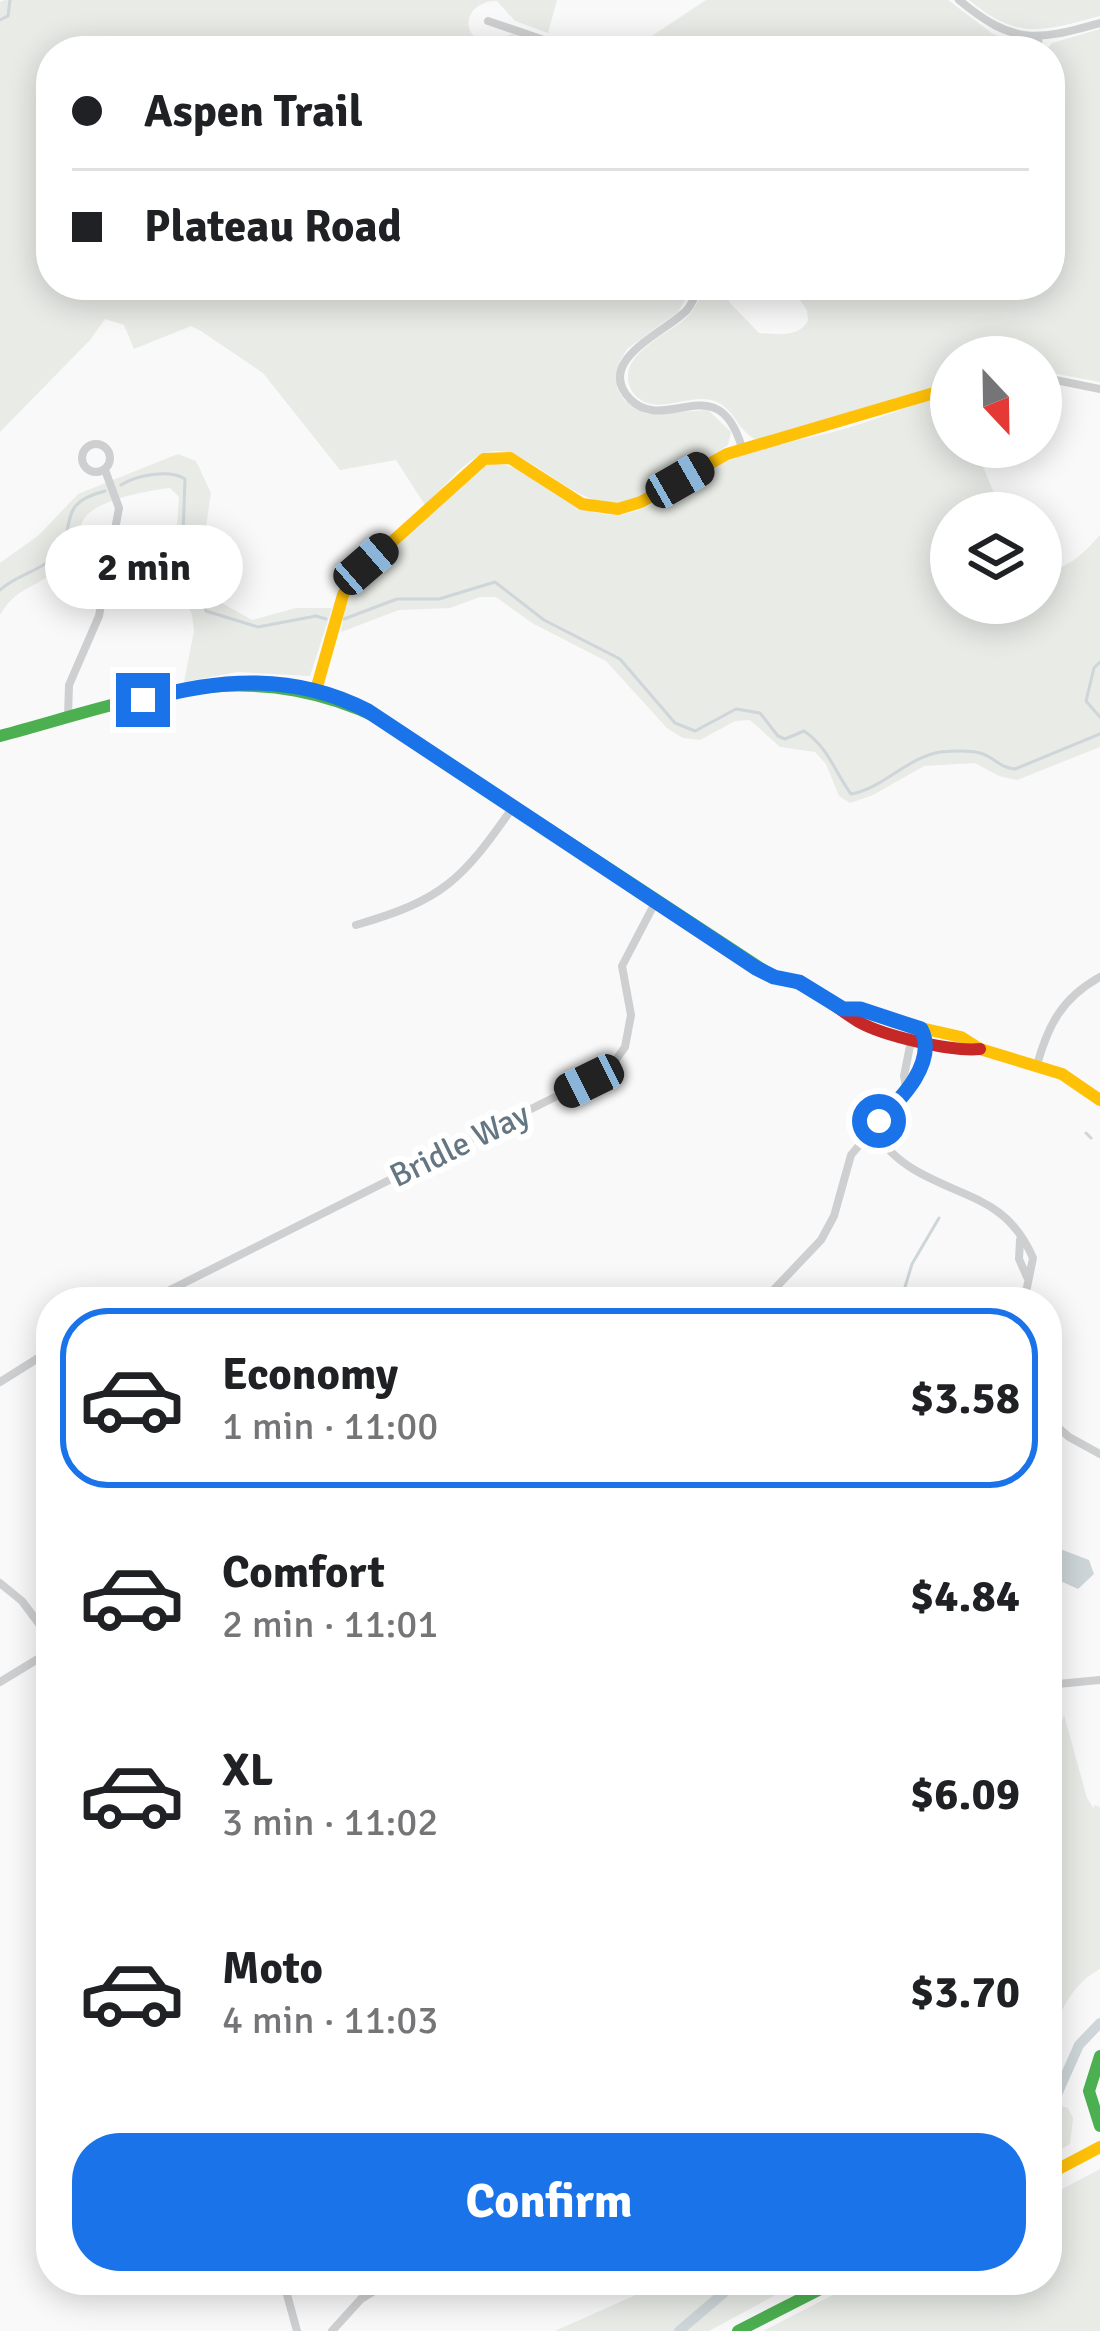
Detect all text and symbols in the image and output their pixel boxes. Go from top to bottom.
text: Aspen Trail [144,84,363,139]
text: Plateau Road [144,199,402,254]
north arrow [930,336,1062,468]
map controls [930,336,1062,624]
car [640,446,720,514]
button: layers [930,492,1062,624]
callout: 2 min [44,526,242,610]
car [327,527,405,601]
text: 2 min [97,543,191,591]
route end [116,673,170,727]
car [549,1049,629,1113]
street label: Bridle Way [383,1094,537,1197]
route start [852,1094,906,1148]
icon: car [78,1344,186,1452]
text: Economy [222,1347,398,1402]
text: $3.58 [910,1371,1020,1426]
text: 1 min · 11:00 [222,1402,438,1450]
icon: car [78,1542,186,1650]
text: Comfort [222,1545,385,1600]
text: $4.84 [910,1569,1020,1624]
text: 2 min · 11:01 [222,1600,438,1648]
icon: car [78,1740,186,1848]
text: XL [222,1743,273,1798]
text: $6.09 [910,1767,1020,1822]
text: 3 min · 11:02 [222,1798,438,1846]
icon: car [78,1938,186,2046]
text: Moto [222,1941,323,1996]
text: $3.70 [910,1965,1020,2020]
text: 4 min · 11:03 [222,1996,438,2044]
button: Confirm [72,2133,1026,2271]

